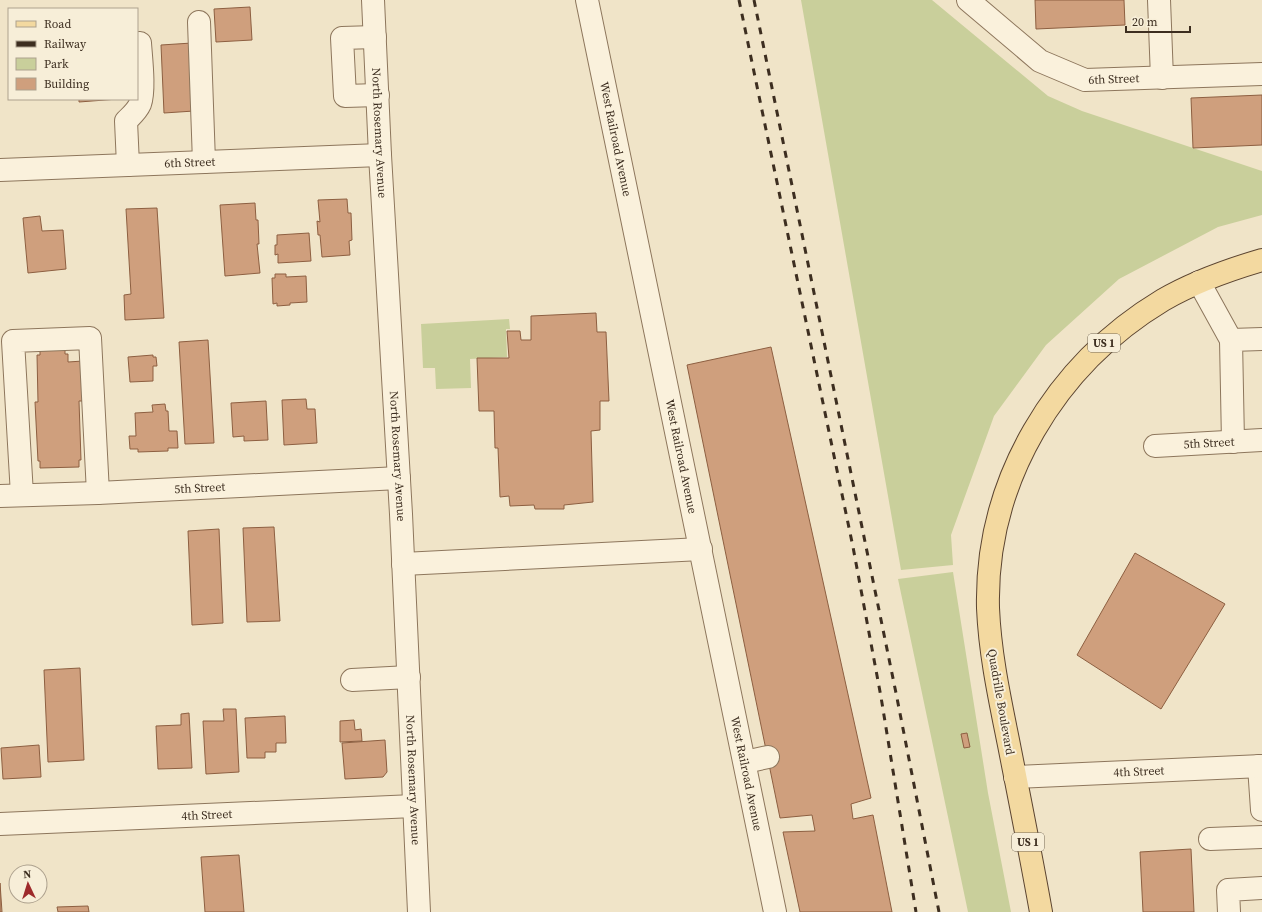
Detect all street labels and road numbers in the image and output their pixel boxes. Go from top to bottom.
street label: North Rosemary Avenue [368,67,391,199]
street label: 6th Street [1088,70,1140,88]
street label: West Railroad Avenue [596,80,635,198]
street label: 6th Street [164,154,216,172]
road number: US 1 [1088,334,1120,352]
street label: North Rosemary Avenue [386,391,409,522]
street label: West Railroad Avenue [661,398,701,515]
street label: 5th Street [1183,434,1235,452]
street label: 5th Street [174,479,226,497]
street label: Quadrille Boulevard [984,648,1018,756]
street label: North Rosemary Avenue [402,714,424,846]
street label: West Railroad Avenue [727,715,766,832]
street label: 4th Street [1113,762,1165,781]
street label: 4th Street [181,806,233,824]
road number: US 1 [1012,833,1044,851]

